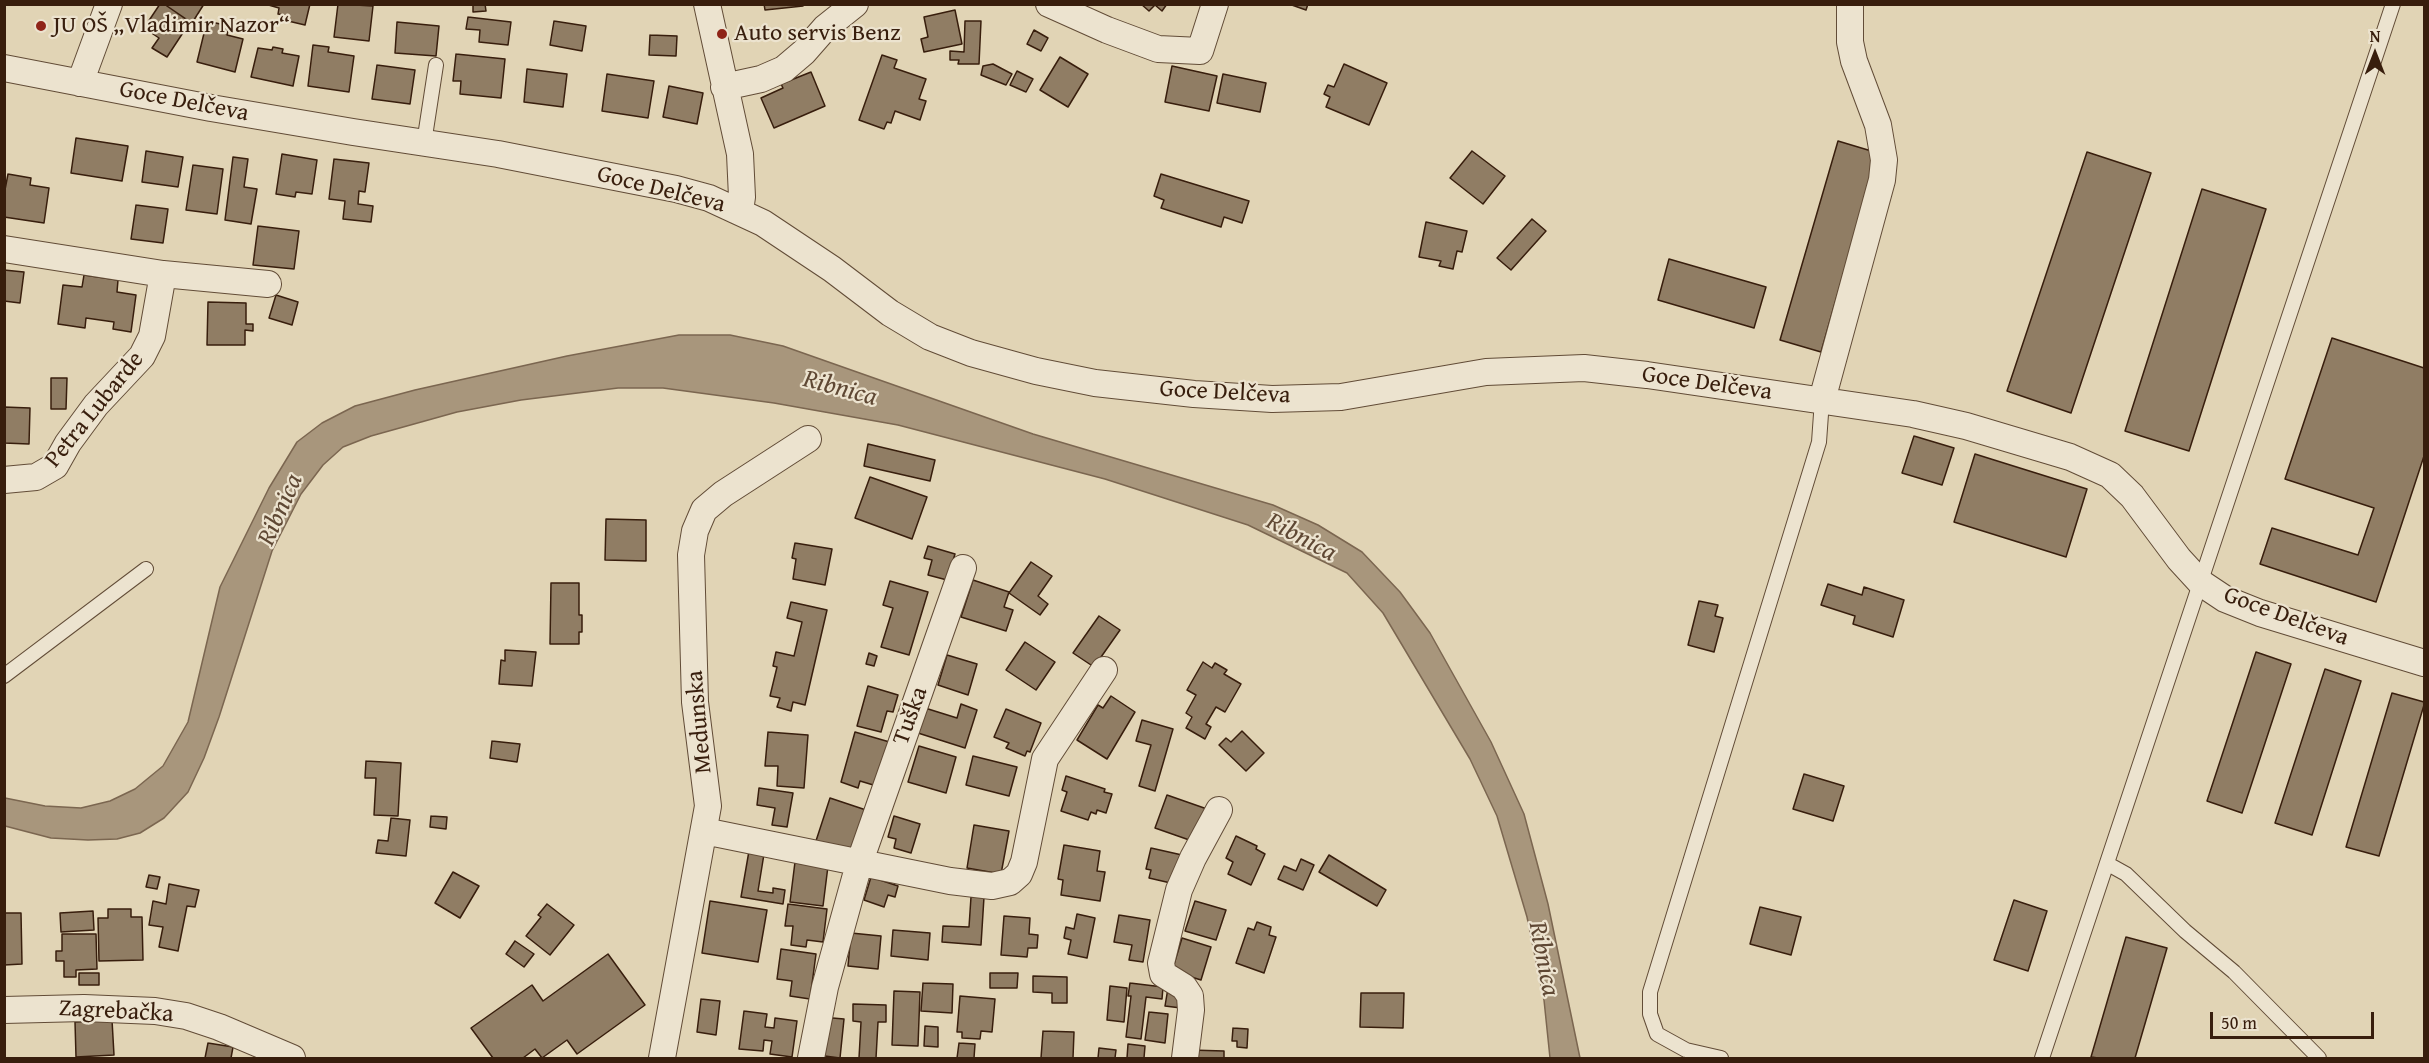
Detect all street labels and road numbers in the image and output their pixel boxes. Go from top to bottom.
street label: Goce Delčeva [117,75,251,129]
street label: Goce Delčeva [594,160,728,220]
street label: Petra Lubarde [39,346,151,474]
street label: Goce Delčeva [1640,361,1774,407]
street label: Goce Delčeva [1159,375,1291,411]
street label: Goce Delčeva [2220,581,2352,653]
street label: Medunska [681,669,719,775]
street label: Tuška [887,683,935,749]
street label: Zagrebačka [58,995,174,1029]

